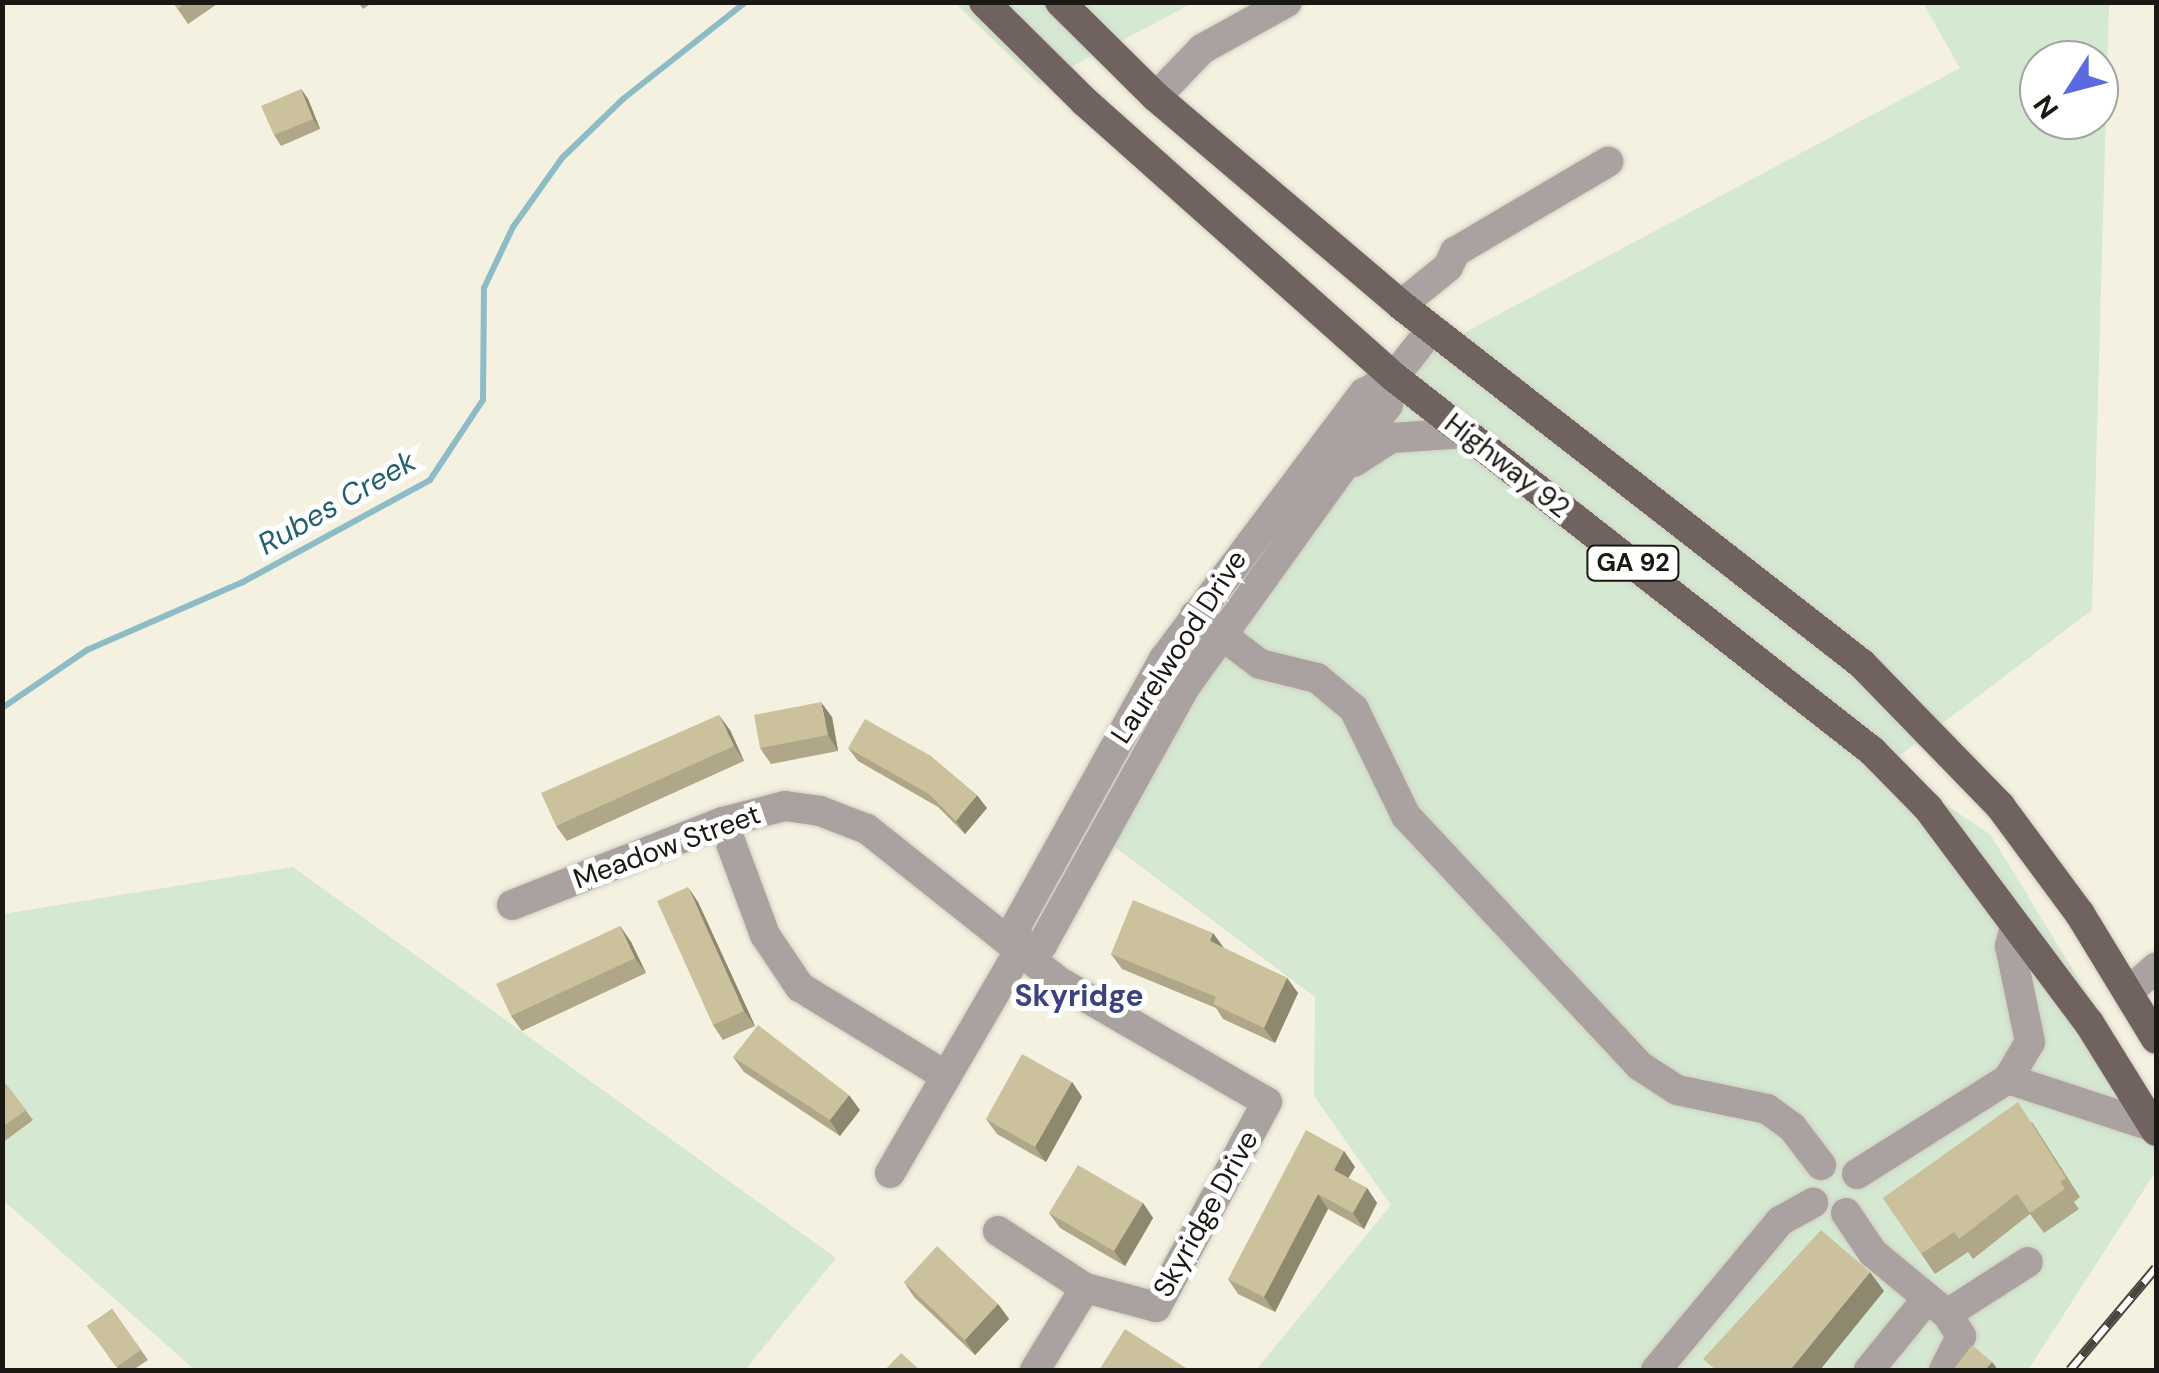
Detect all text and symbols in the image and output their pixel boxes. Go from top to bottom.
north arrow [2019,40,2119,140]
text: N [2025,88,2067,126]
street label: Highway 92 [1438,407,1576,525]
water label: Rubes Creek [252,443,422,563]
road number: GA 92 [1586,543,1680,583]
street label: Laurelwood Drive [1104,544,1254,750]
street label: Meadow Street [569,798,765,896]
district label: Skyridge [1014,978,1144,1014]
street label: Skyridge Drive [1146,1125,1266,1303]

